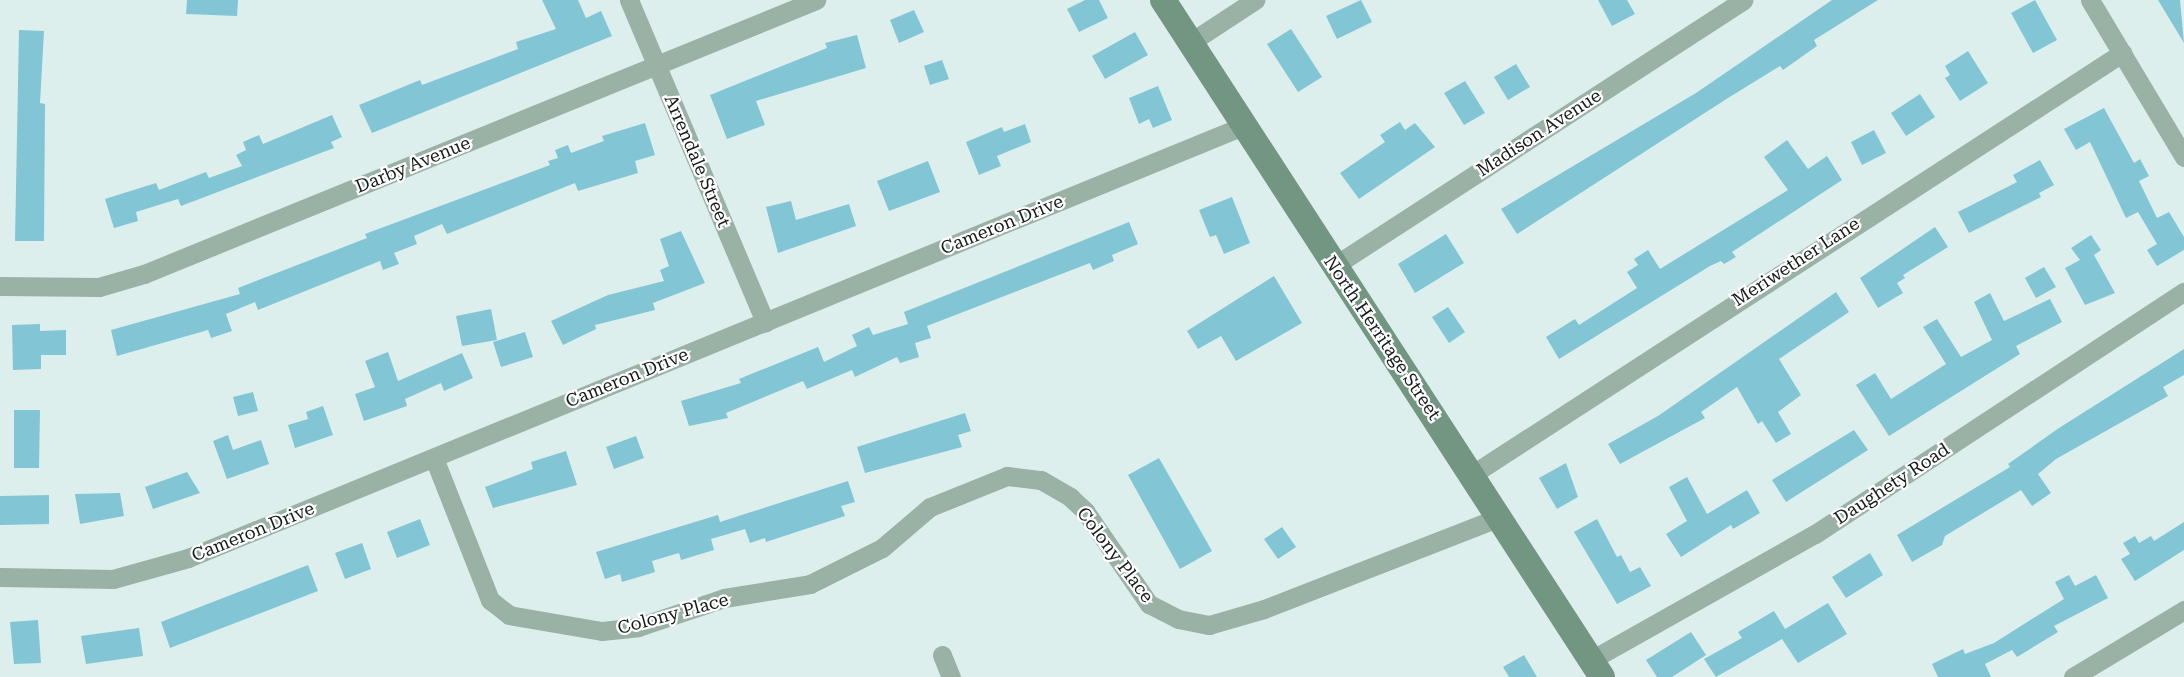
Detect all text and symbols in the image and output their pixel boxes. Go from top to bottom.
street label: Madison Avenue [1473,85,1605,181]
street label: Arrendale Street [659,92,735,230]
street label: Darby Avenue [352,132,474,198]
street label: Cameron Drive [938,191,1066,259]
street label: Meriwether Lane [1728,213,1864,311]
street label: North Herritage Street [1319,252,1445,424]
street label: Cameron Drive [563,344,691,412]
street label: Daughety Road [1830,439,1954,529]
street label: Cameron Drive [189,498,317,566]
street label: Colony Place [1072,503,1158,607]
street label: Colony Place [615,589,731,639]

